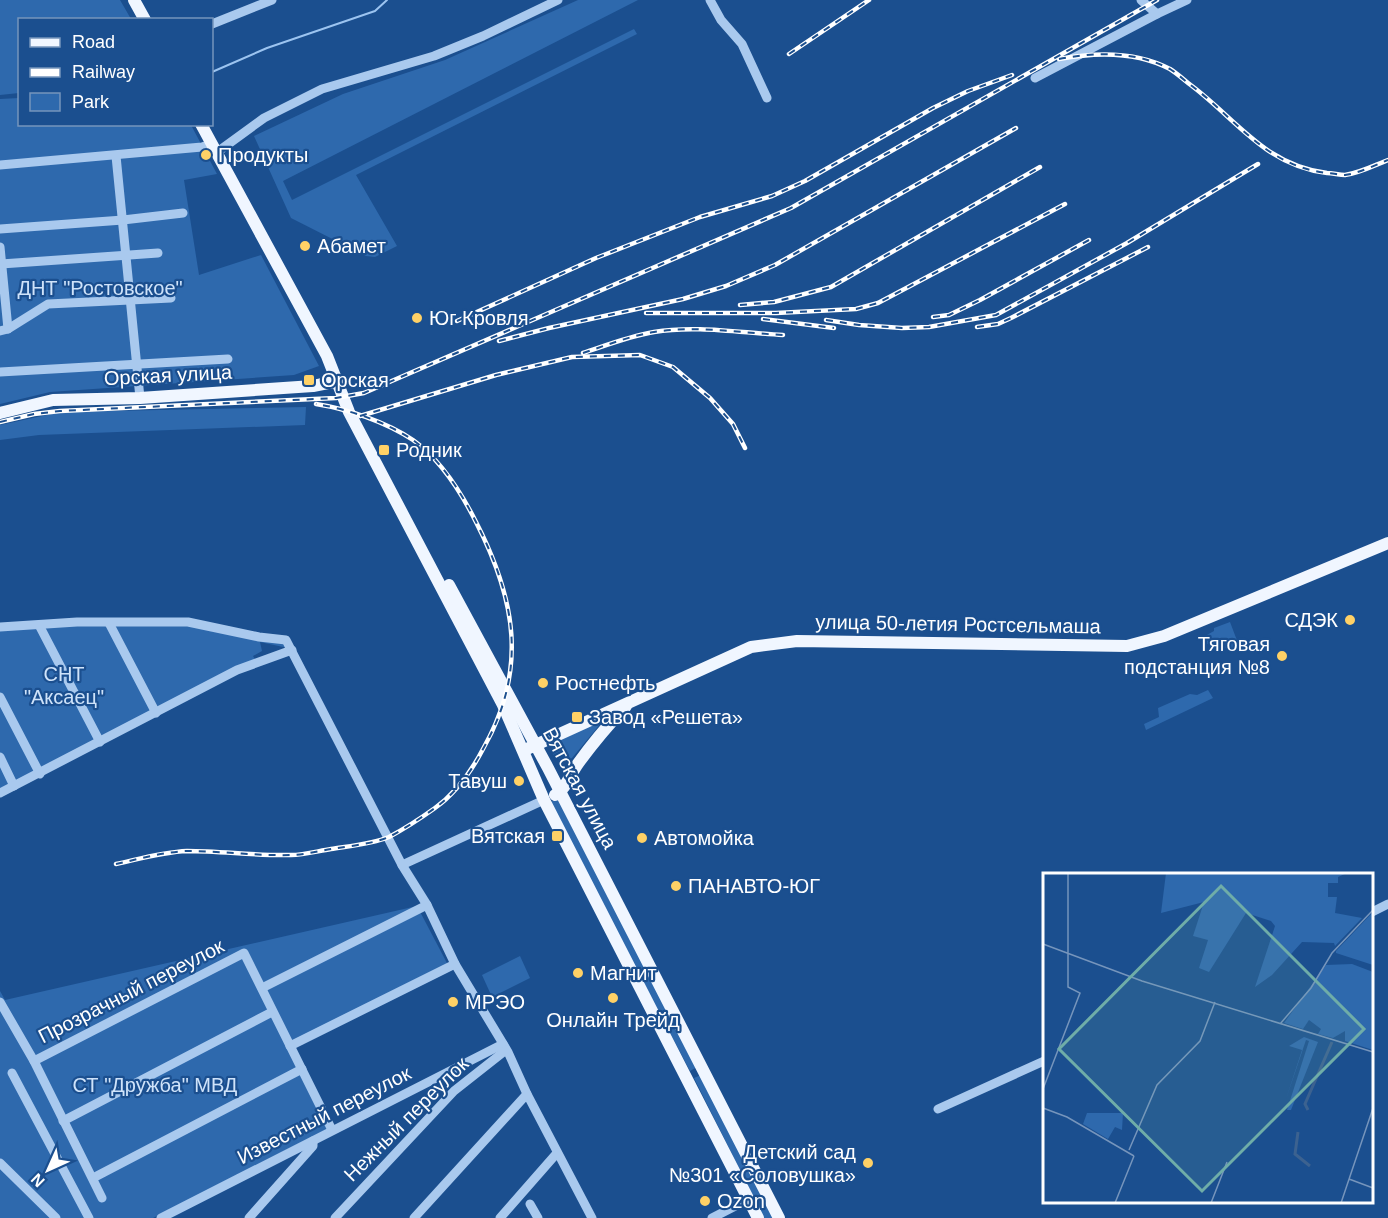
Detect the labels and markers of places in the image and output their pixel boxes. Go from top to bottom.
place label: Продукты [218,144,308,166]
marker: Продукты [199,148,213,162]
place label: Абамет [317,235,386,257]
marker: Абамет [298,239,312,253]
place label: Юг Кровля [429,307,529,329]
marker: Юг Кровля [410,311,424,325]
place label: Орская [321,369,389,391]
marker: Орская [302,373,316,387]
place label: Родник [396,439,462,461]
marker: Родник [377,443,391,457]
place label: СДЭК [1284,609,1338,631]
marker: СДЭК [1343,613,1357,627]
place label: Тяговая подстанция №8 [1124,633,1270,678]
marker: Тяговая подстанция №8 [1275,649,1289,663]
place label: Ростнефть [555,672,656,694]
marker: Ростнефть [536,676,550,690]
place label: Завод «Решета» [589,706,743,728]
marker: Завод «Решета» [570,710,584,724]
place label: Тавуш [448,770,507,792]
marker: Тавуш [512,774,526,788]
place label: Вятская [471,825,545,847]
place label: Автомойка [654,827,755,849]
marker: Вятская [550,829,564,843]
marker: Автомойка [635,831,649,845]
place label: ПАНАВТО-ЮГ [688,875,820,897]
marker: ПАНАВТО-ЮГ [669,879,683,893]
place label: Магнит [590,962,657,984]
marker: Магнит [571,966,585,980]
place label: МРЭО [465,991,525,1013]
marker: Онлайн Трейд [606,991,620,1005]
marker: МРЭО [446,995,460,1009]
place label: Онлайн Трейд [546,1009,680,1031]
place label: Детский сад №301 «Соловушка» [669,1141,856,1186]
marker: Детский сад №301 «Соловушка» [861,1156,875,1170]
place label: Ozon [717,1190,765,1212]
marker: Ozon [698,1194,712,1208]

